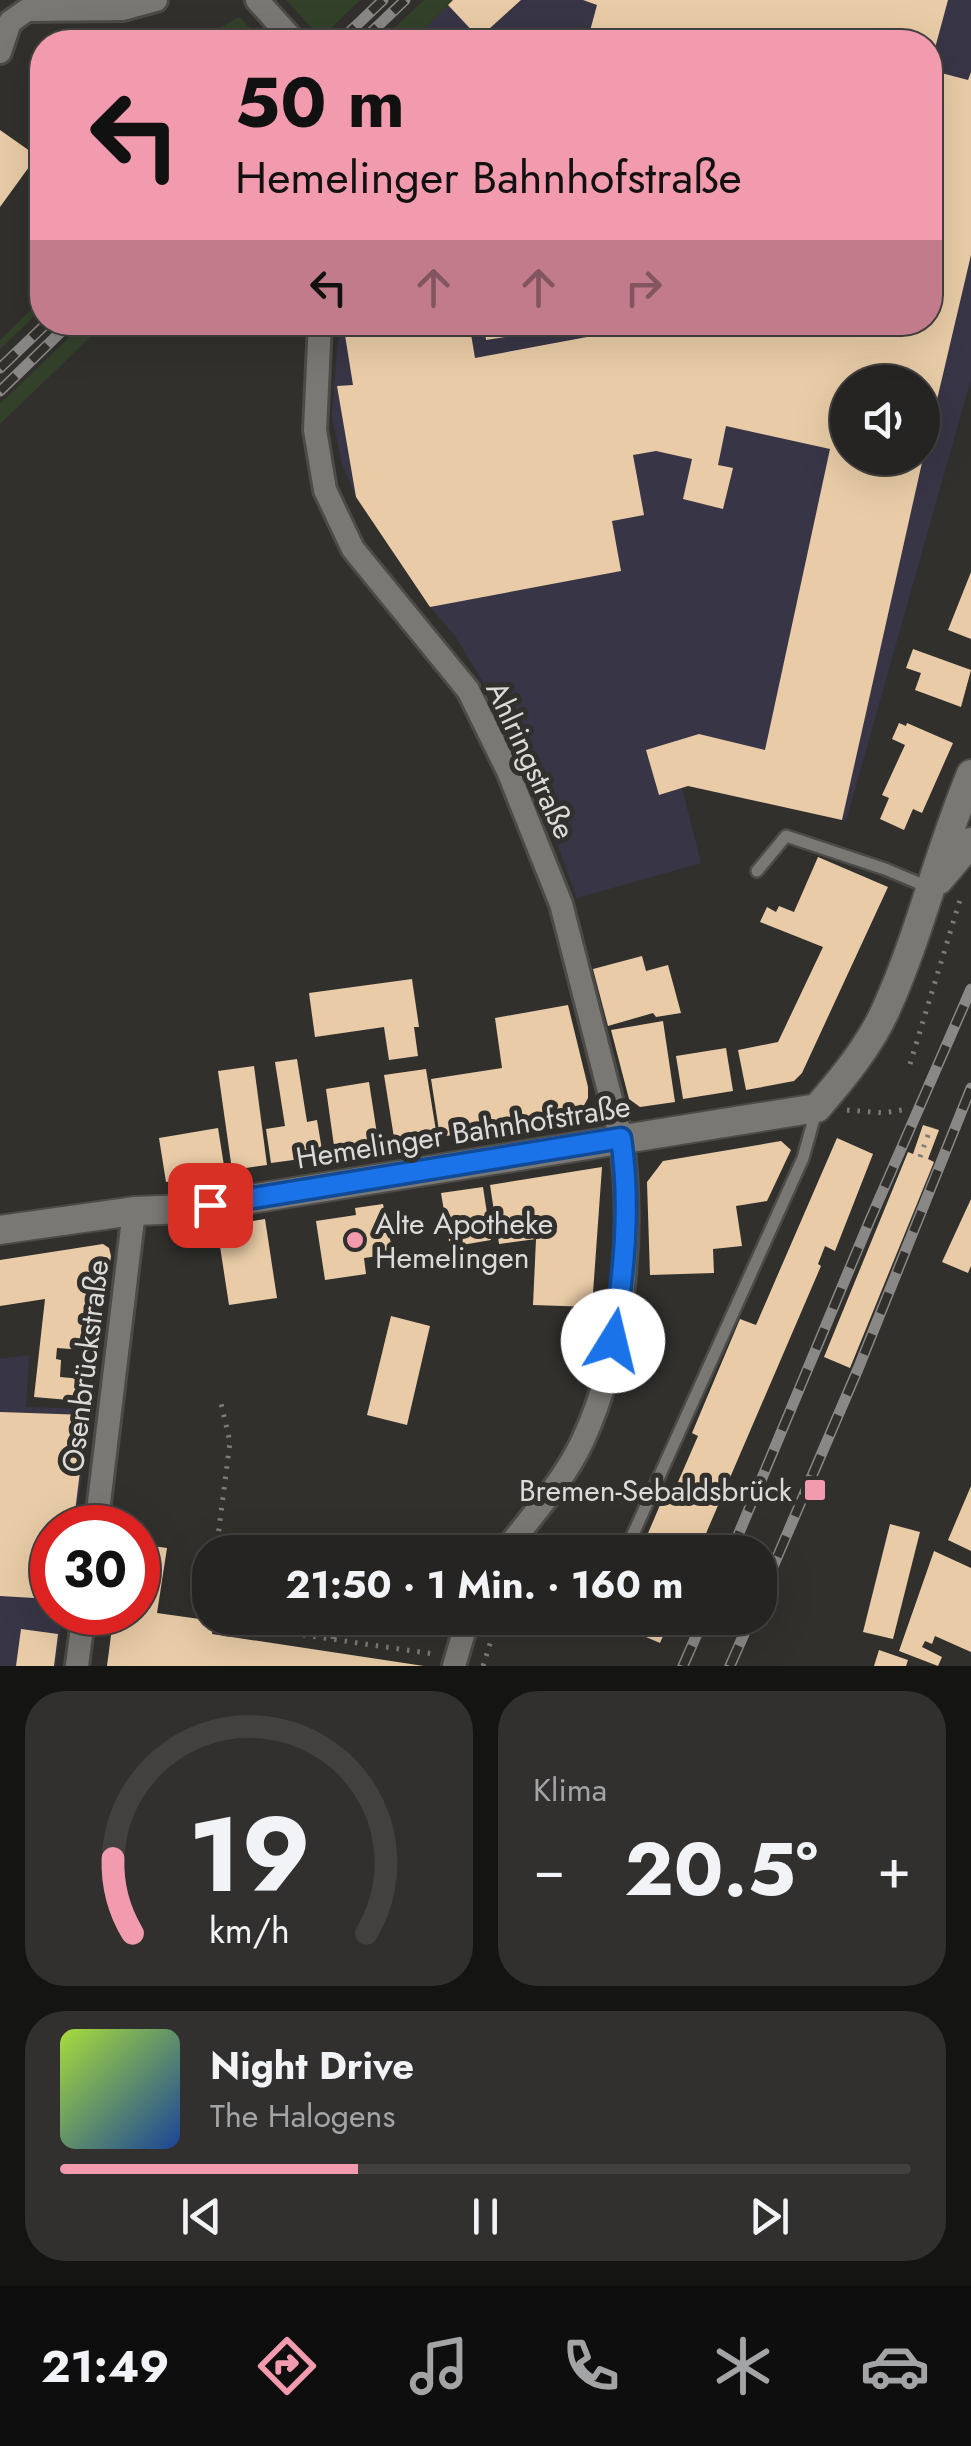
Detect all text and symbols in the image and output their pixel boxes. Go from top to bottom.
text: 50 m [235,52,405,153]
icon: left [70,70,200,200]
text: Hemelinger Bahnhofstraße [235,145,742,210]
icon: left [301,260,356,315]
icon: ahead [406,260,461,315]
icon: ahead [511,260,566,315]
icon: right [616,260,671,315]
map controls [830,365,940,475]
button: sound [830,365,940,475]
street label: Ahlringstraße [476,674,586,846]
street label: Hemelinger Bahnhofstraße [293,1084,633,1180]
pin [168,1163,253,1248]
icon: arrive [183,1178,238,1233]
place label: Alte Apotheke Hemelingen [375,1202,553,1279]
marker: Alte Apotheke Hemelingen [344,1229,366,1251]
street label: Osenbrückstraße [51,1257,119,1475]
position arrow [561,1289,665,1393]
place label: Bremen-Sebaldsbrück [519,1469,793,1512]
marker: Bremen-Sebaldsbrück [802,1477,828,1503]
speed limit sign: 30 [30,1505,160,1635]
text: 21:50 · 1 Min. · 160 m [286,1557,683,1612]
text: Klima [533,1767,607,1813]
text: 19 [188,1780,310,1930]
text: 20.5° [624,1815,818,1923]
text: − [533,1829,565,1909]
text: + [877,1829,911,1909]
text: km/h [209,1905,289,1956]
text: Night Drive [210,2038,414,2093]
text: The Halogens [210,2093,395,2139]
icon: previous [174,2189,229,2244]
icon: pause [458,2189,513,2244]
icon: next [742,2189,797,2244]
icon: directions [252,2331,322,2401]
icon: music [404,2331,474,2401]
icon: phone [556,2331,626,2401]
icon: climate [708,2331,778,2401]
icon: car [860,2331,930,2401]
text: 21:49 [41,2334,169,2399]

